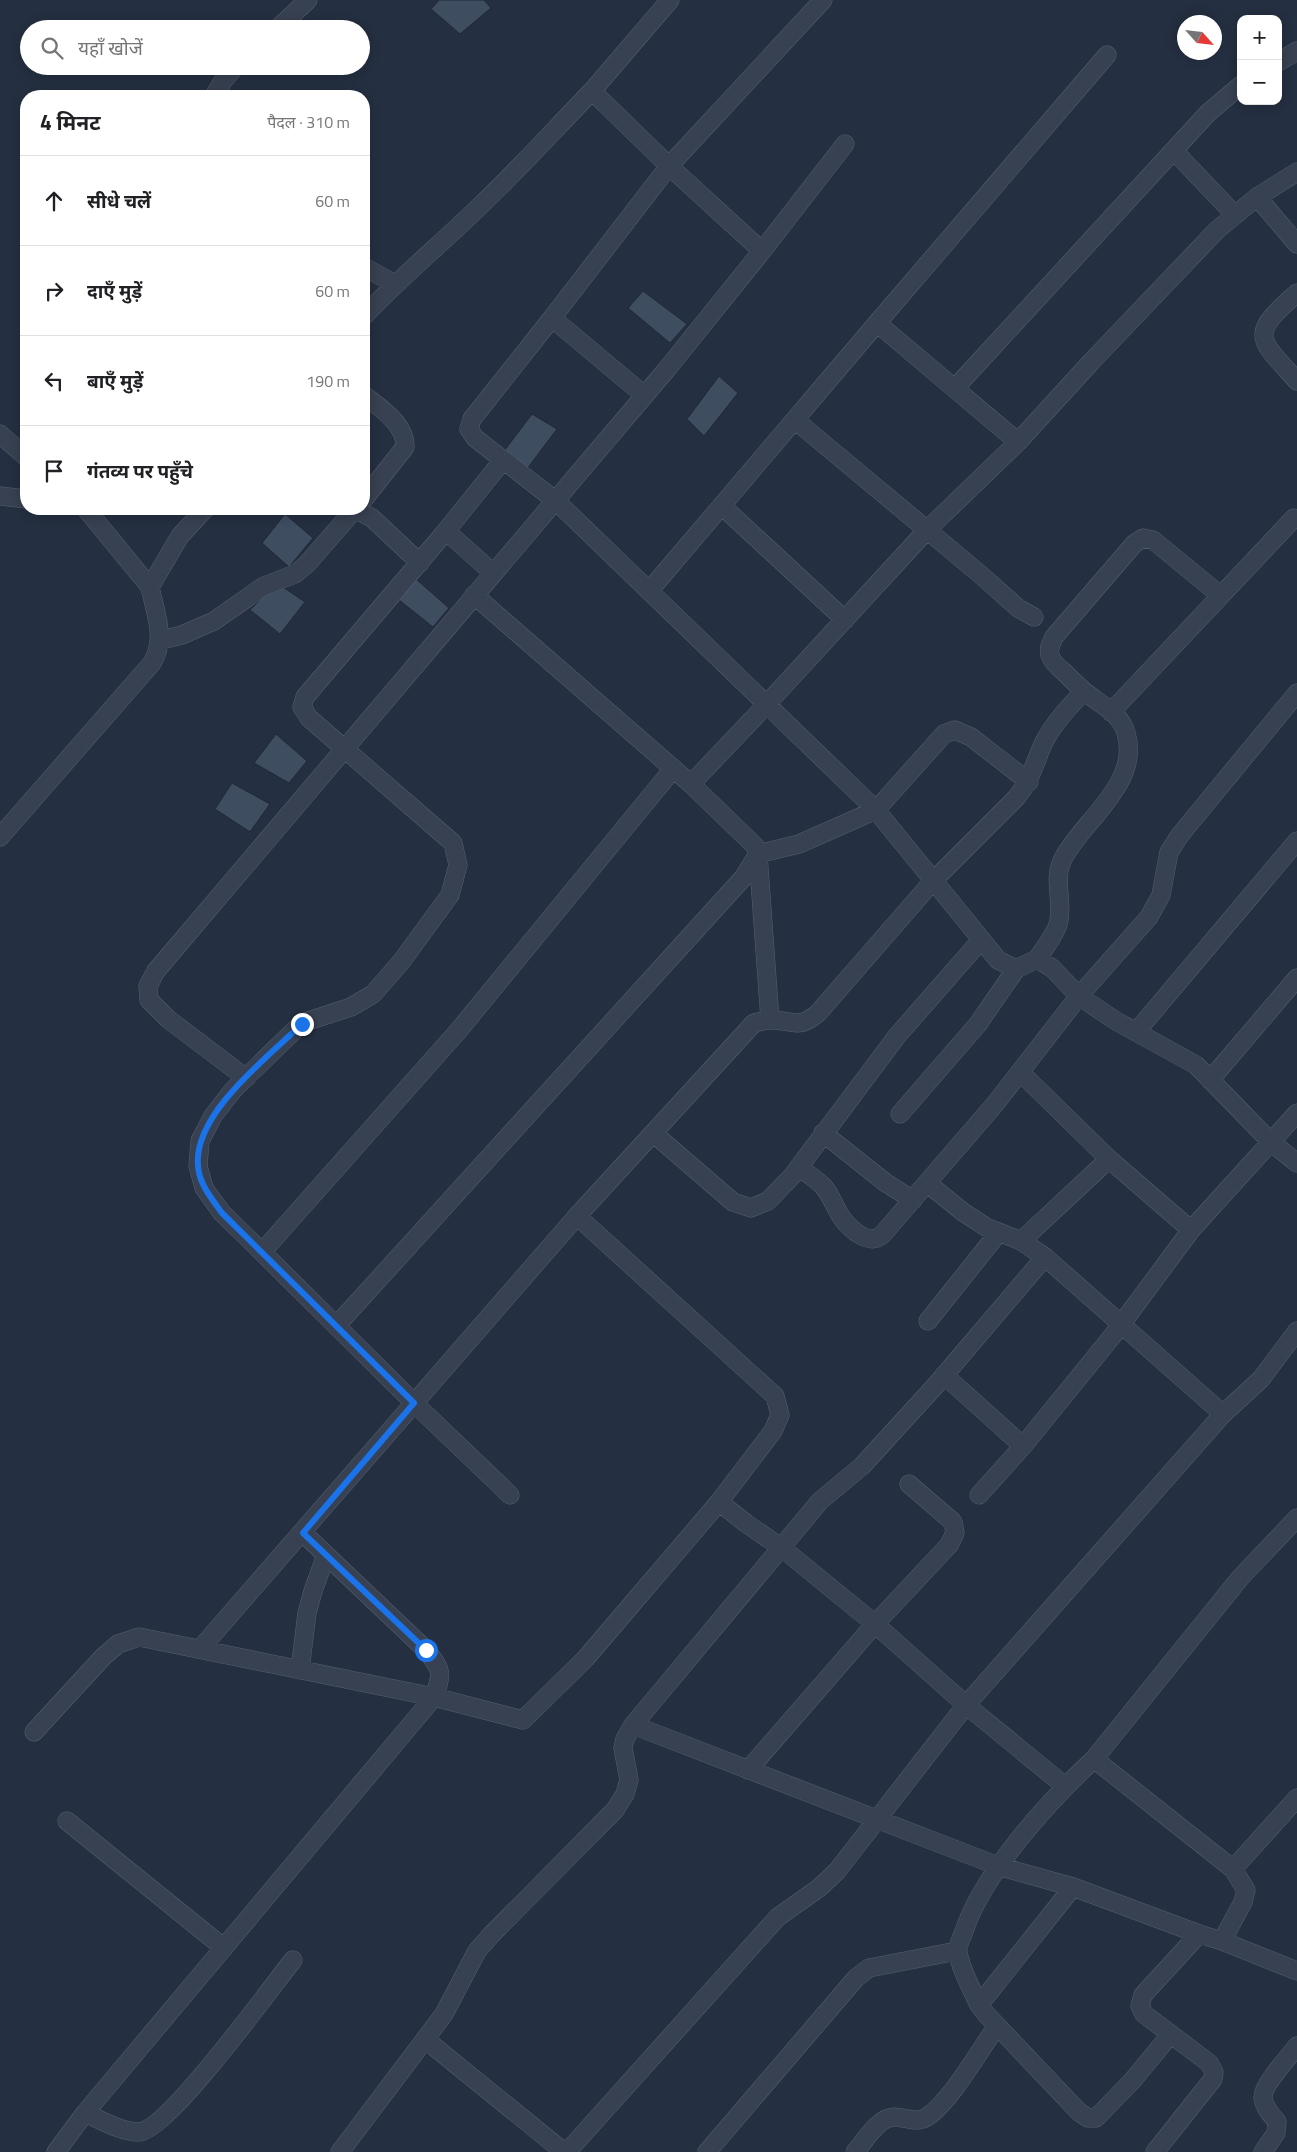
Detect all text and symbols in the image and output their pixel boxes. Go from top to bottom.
north arrow [1177,15,1222,60]
map controls [1237,15,1282,105]
button: + [1237,15,1282,60]
search box [20,20,370,75]
text: यहाँ खोजें [78,33,143,62]
icon: search [38,34,66,62]
button: − [1237,60,1282,105]
text: 4 मिनट [40,106,100,138]
text: पैदल · 310 m [267,110,350,134]
text: सीधे चलें [87,186,151,215]
icon: ahead [40,187,68,215]
text: 60 m [315,189,350,213]
text: दाएँ मुड़ें [87,276,142,305]
icon: right [40,277,68,305]
text: 60 m [315,279,350,303]
text: बाएँ मुड़ें [87,366,143,395]
icon: left [40,367,68,395]
text: 190 m [306,369,350,393]
text: गंतव्य पर पहुँचे [87,456,193,485]
icon: arrive [40,457,68,485]
route end [291,1013,314,1036]
route start [415,1639,438,1662]

